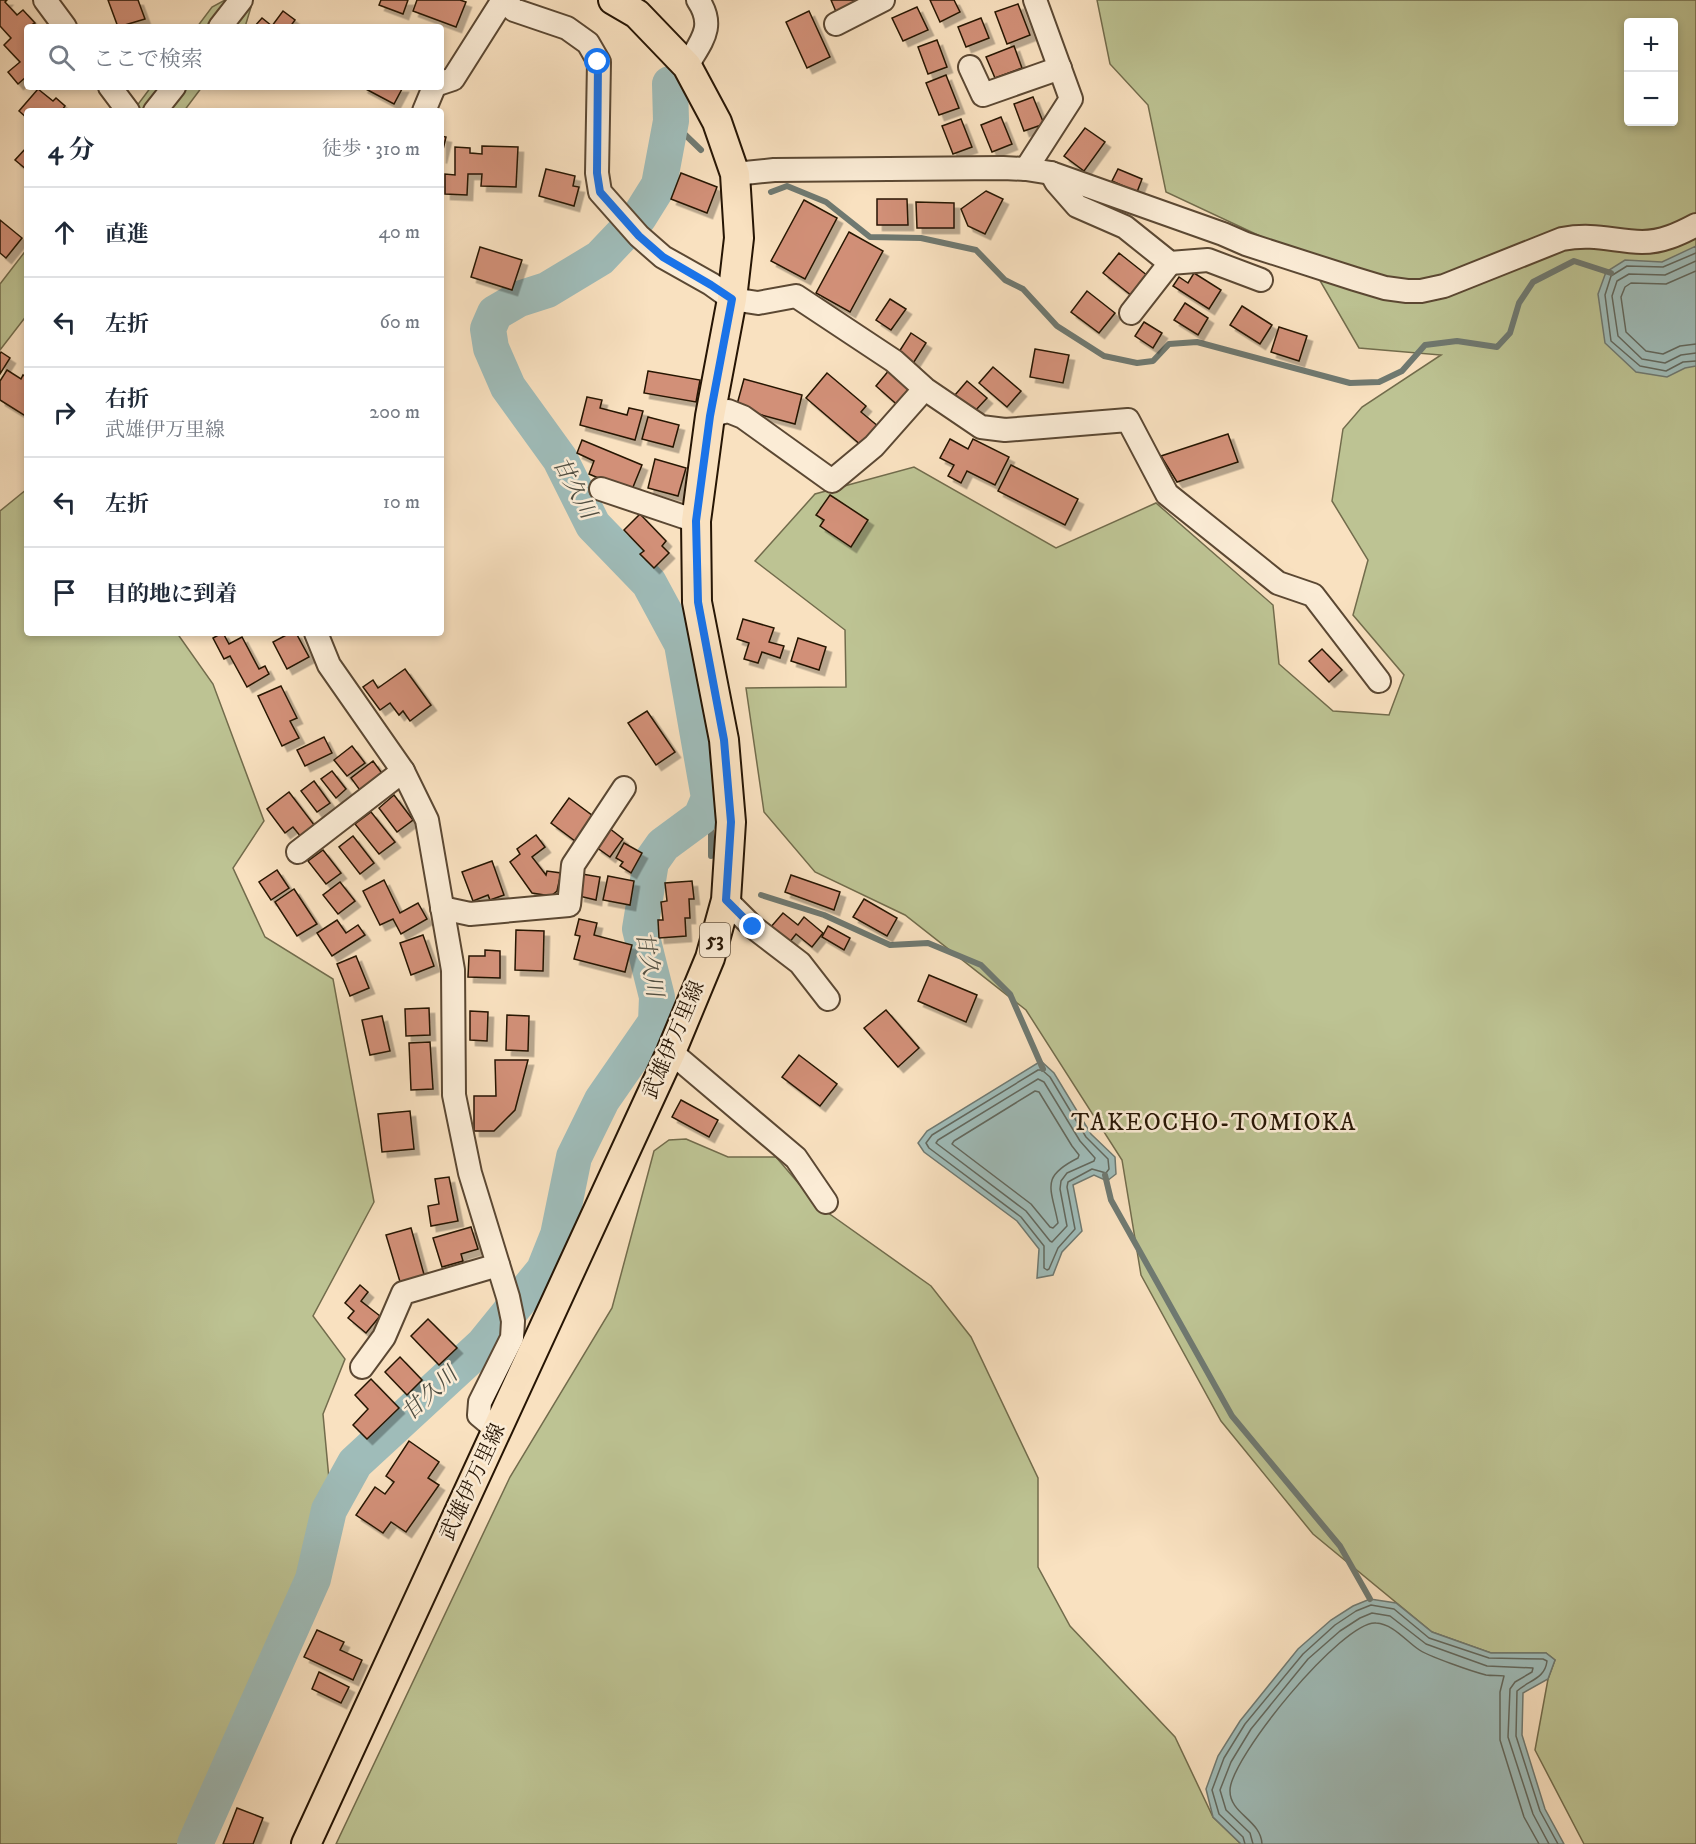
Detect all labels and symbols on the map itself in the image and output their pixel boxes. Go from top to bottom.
route start [584,48,610,74]
water label: 甘久川 [547,453,602,525]
route end [739,913,765,939]
road number: 53 [700,923,730,957]
water label: 甘久川 [630,929,668,1001]
street label: 武雄伊万里線 [637,977,711,1103]
district label: TAKEOCHO-TOMIOKA [1071,1108,1357,1138]
water label: 甘久川 [397,1360,465,1426]
street label: 武雄伊万里線 [435,1419,511,1545]

